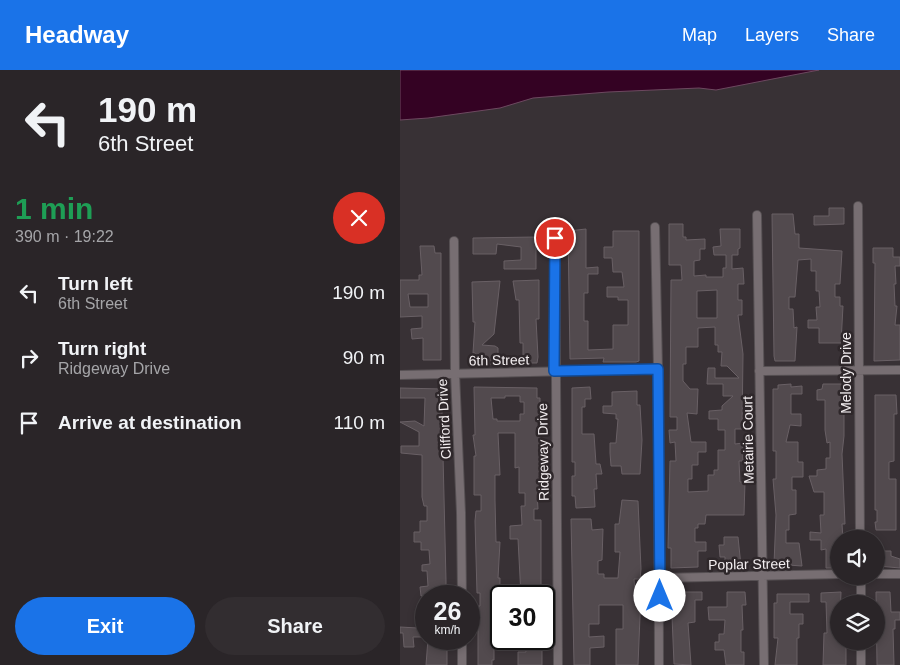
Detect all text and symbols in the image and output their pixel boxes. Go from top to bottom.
text: Headway [25,21,129,48]
text: Map [682,25,717,45]
text: Layers [745,25,799,45]
text: Share [827,25,875,45]
icon: left [15,90,80,155]
text: 190 m [98,90,197,129]
text: 6th Street [98,131,193,156]
text: 1 min [15,192,93,225]
button: close [333,192,385,244]
pin [534,217,576,259]
icon: arrive [541,224,569,252]
text: 390 m · 19:22 [15,228,114,245]
text: Turn left [58,273,133,294]
icon: left [15,279,43,307]
text: 190 m [332,282,385,303]
text: 6th Street [58,295,127,312]
street label: Melody Drive [838,332,854,414]
text: Turn right [58,338,146,359]
icon: right [15,344,43,372]
text: 90 m [343,347,385,368]
street label: 6th Street [469,351,530,369]
text: Ridgeway Drive [58,360,170,377]
street label: Clifford Drive [434,378,454,460]
street label: Metairie Court [739,396,757,484]
street label: Ridgeway Drive [534,403,552,501]
icon: arrive [15,409,43,437]
text: Arrive at destination [58,412,242,433]
text: 110 m [334,412,385,433]
map controls [830,530,885,650]
button: sound [830,530,885,585]
street label: Poplar Street [708,555,790,573]
position arrow [633,569,685,621]
speed limit sign: 30 [490,585,555,650]
button: layers [830,595,885,650]
button: Exit [15,597,195,655]
button: Share [205,597,385,655]
text: 26 [434,597,461,625]
text: km/h [434,623,461,637]

